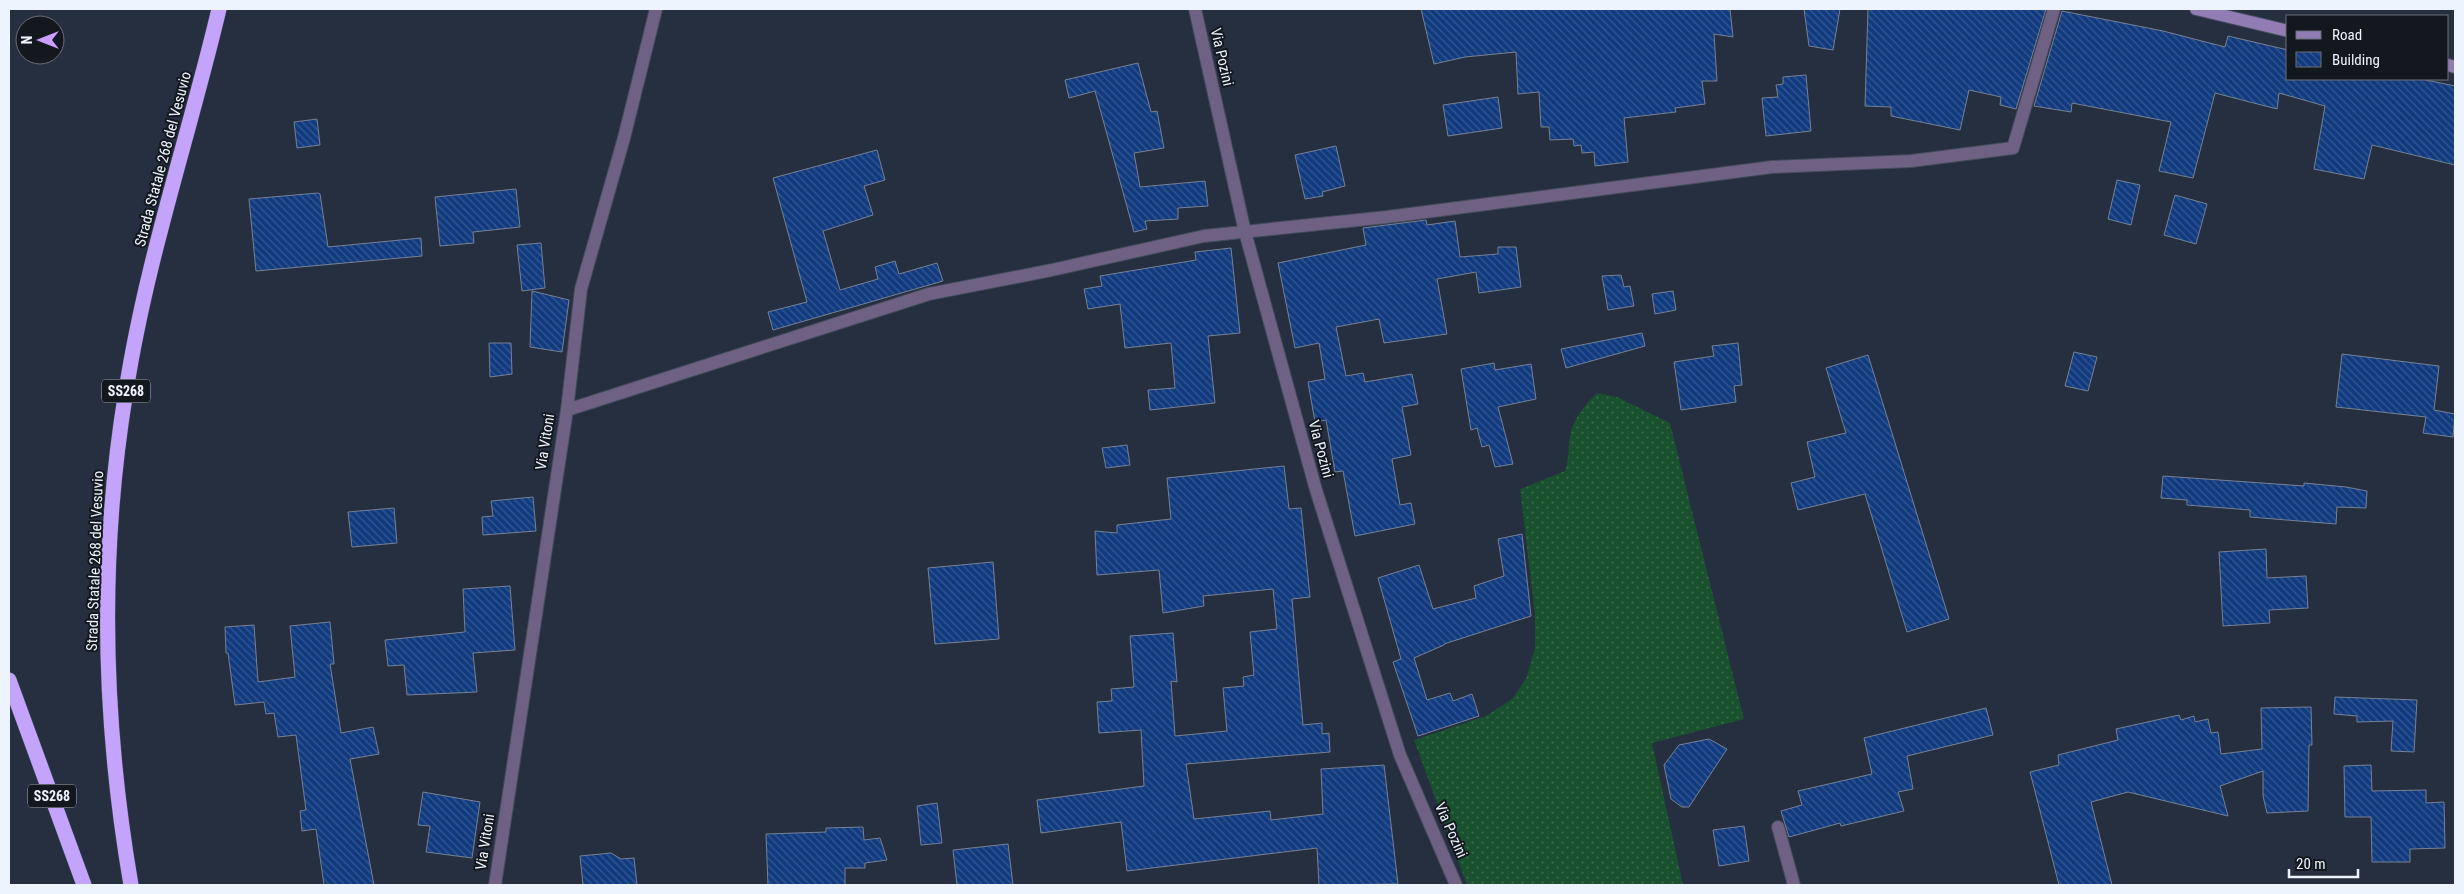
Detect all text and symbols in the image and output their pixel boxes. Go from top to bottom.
north arrow [15,15,65,65]
legend [2286,15,2449,80]
street label: Via Pozini [1207,26,1237,88]
text: Road [2332,26,2362,44]
text: N [19,36,35,44]
text: Building [2332,51,2380,69]
street label: Strada Statale 268 del Vesuvio [131,70,195,248]
road number: SS268 [102,380,150,402]
street label: Via Vitoni [532,413,558,471]
street label: Via Pozini [1305,418,1337,480]
street label: Strada Statale 268 del Vesuvio [83,471,107,651]
road number: SS268 [28,784,76,808]
street label: Via Pozini [1431,799,1471,861]
street label: Via Vitoni [472,813,498,871]
scale bar [2289,846,2358,878]
text: 20 m [2296,855,2326,873]

